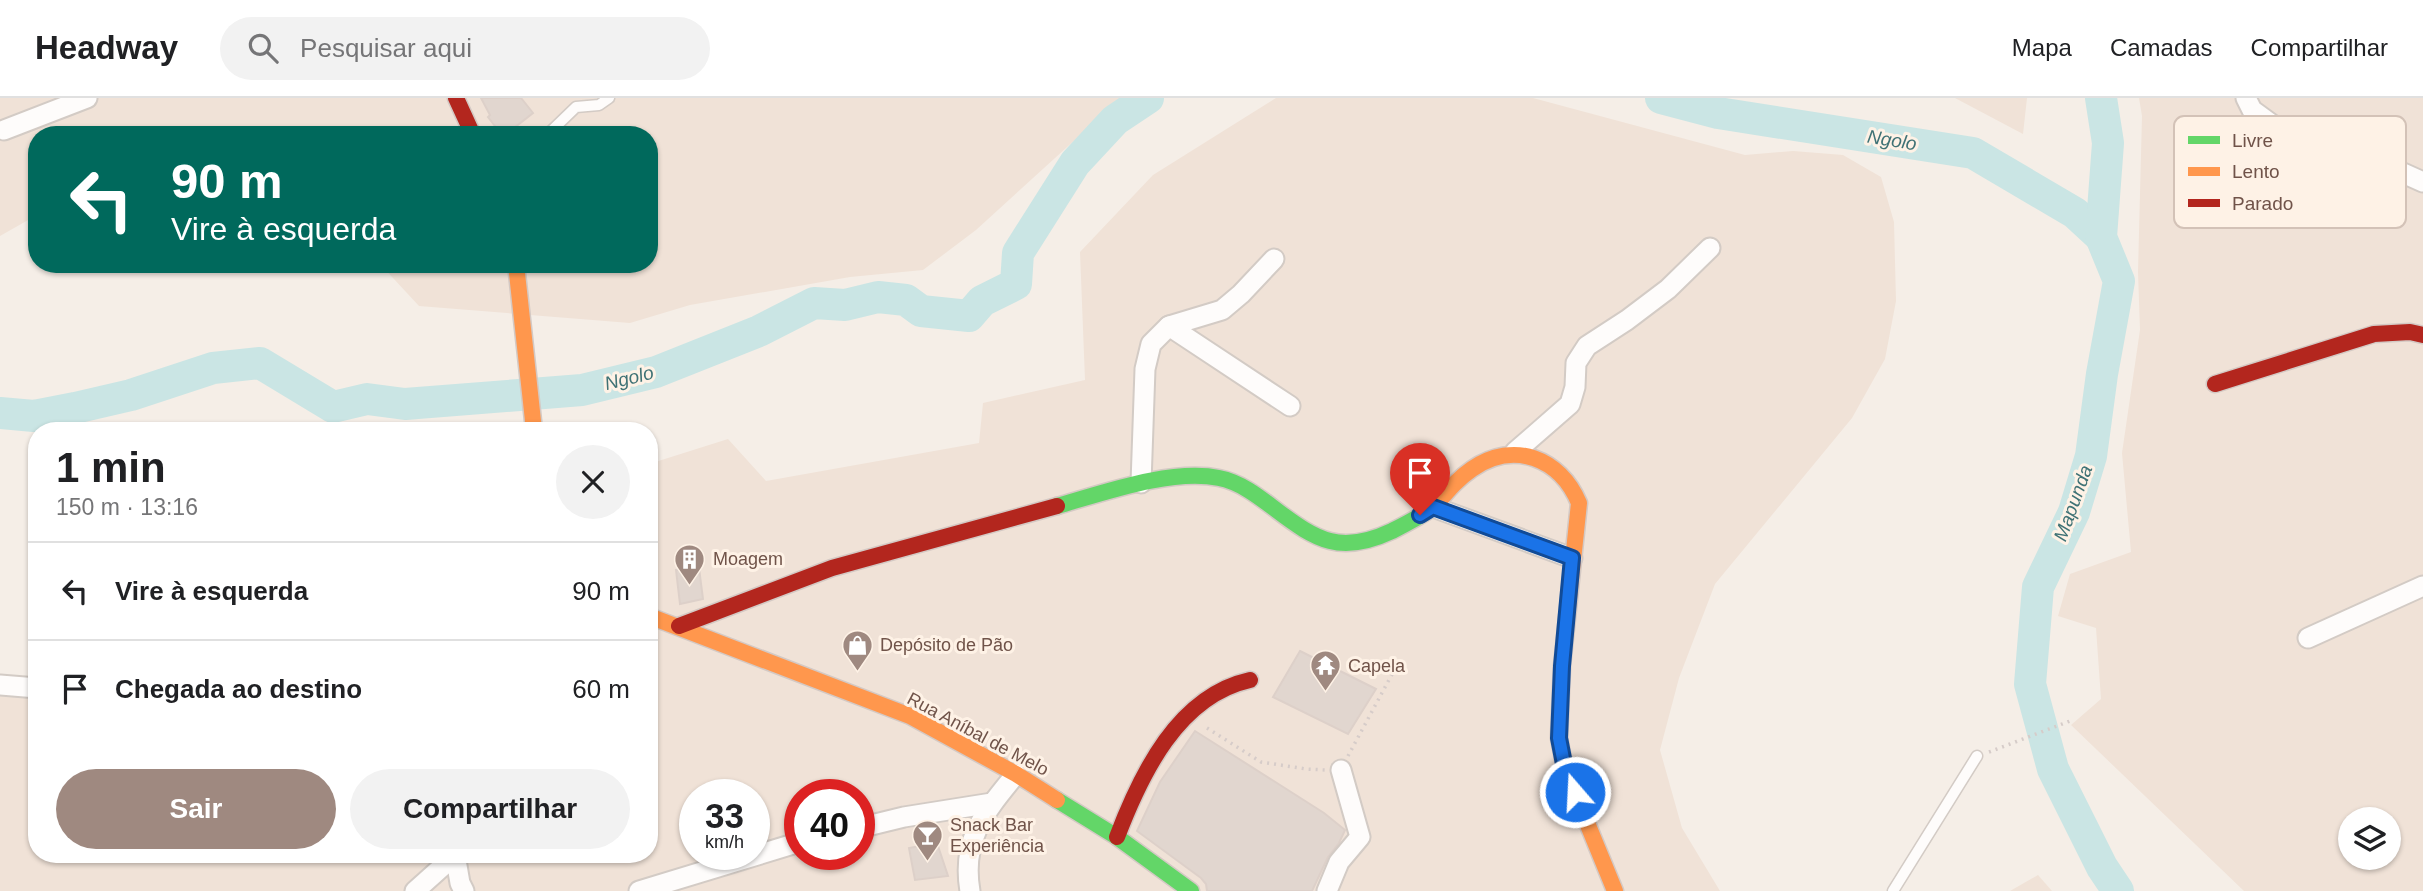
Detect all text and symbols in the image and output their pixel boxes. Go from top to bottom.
search box [220,17,710,80]
text: Headway [35,29,178,66]
icon: search [244,29,282,67]
text: Pesquisar aqui [300,33,472,63]
text: Mapa [2012,34,2072,61]
text: Camadas [2110,34,2213,61]
text: Compartilhar [2251,34,2388,61]
legend [2174,116,2406,228]
water label: Ngolo [1866,126,1918,154]
text: Livre [2232,130,2273,151]
icon: left [56,154,147,245]
text: 90 m [171,154,283,208]
text: Lento [2232,161,2280,182]
text: Parado [2232,193,2293,214]
text: Vire à esquerda [171,211,396,247]
water label: Ngolo [602,362,656,394]
pin [1390,443,1450,515]
text: 1 min [56,444,166,491]
button: close [556,445,630,519]
icon: arrive [1401,454,1439,492]
water label: Mapunda [2050,462,2096,544]
text: 150 m · 13:16 [56,494,198,520]
building icon: Moagem [673,542,707,586]
place label: Moagem [713,549,783,569]
icon: left [56,572,94,610]
text: Vire à esquerda [115,576,308,606]
text: 90 m [572,576,630,606]
shop icon: Depósito de Pão [840,628,874,672]
place label: Depósito de Pão [880,635,1013,655]
temple icon: Capela [1308,649,1342,693]
place label: Capela [1348,656,1406,676]
icon: arrive [56,670,94,708]
text: Chegada ao destino [115,674,362,704]
text: 60 m [572,674,630,704]
street label: Rua Aníbal de Melo [904,688,1052,780]
position arrow [1538,755,1612,829]
button: Sair [56,769,336,849]
button: Compartilhar [350,769,630,849]
speed limit sign: 40 [784,779,875,870]
text: 33 [705,796,744,835]
map controls [2338,807,2401,870]
button: layers [2338,807,2401,870]
place label: Snack Bar Experiência [950,815,1045,856]
bar icon: Snack Bar Experiência [910,818,944,862]
text: km/h [705,832,744,852]

